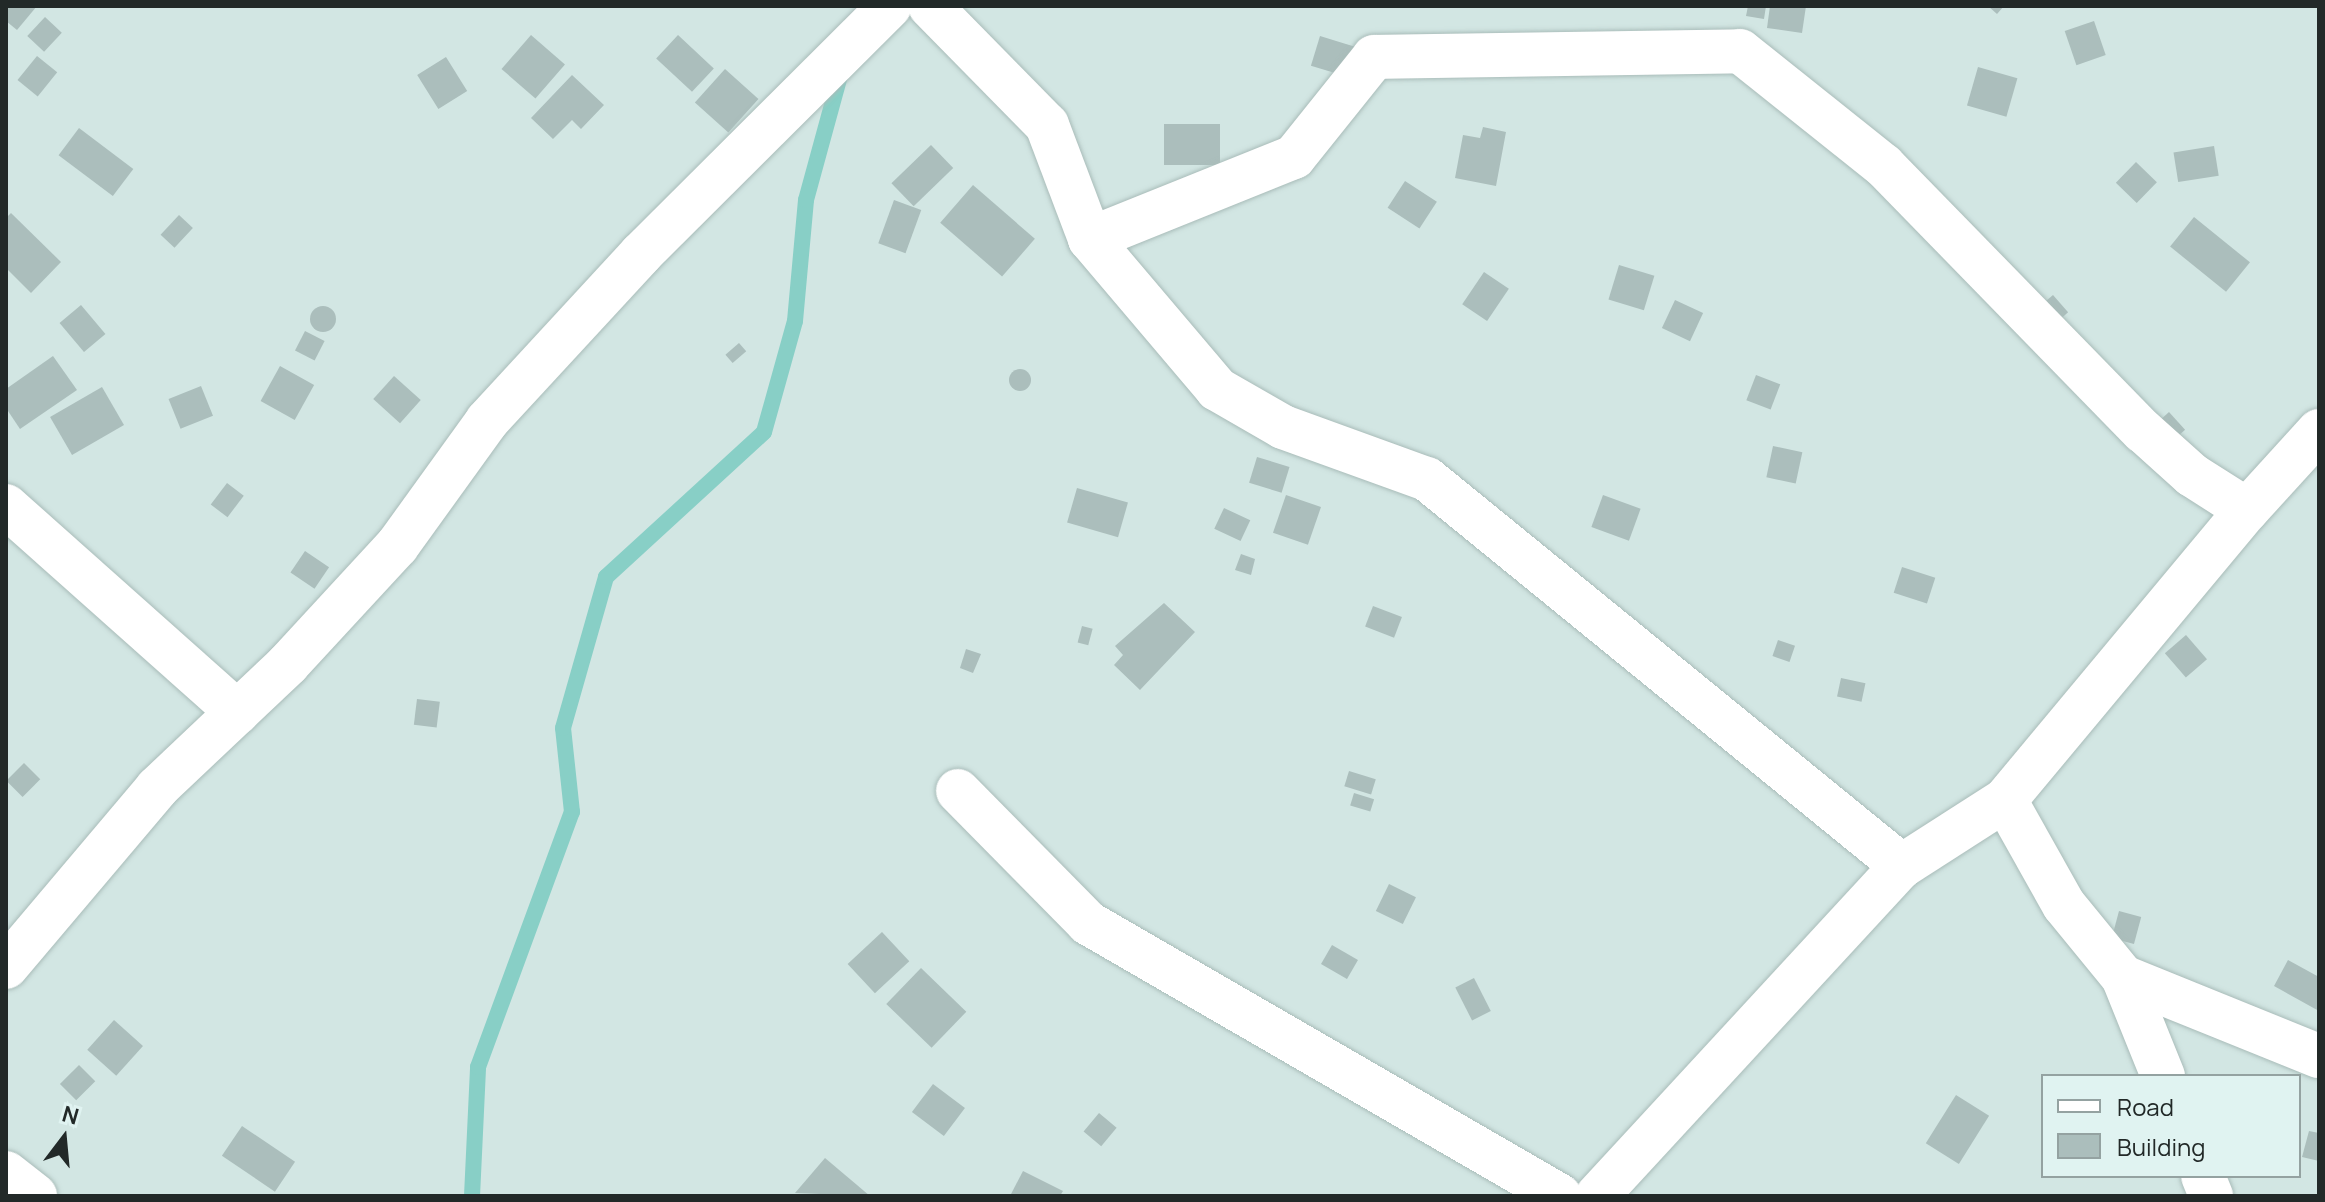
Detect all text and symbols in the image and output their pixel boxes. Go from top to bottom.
legend [2041,1074,2301,1178]
text: Road [2117,1090,2174,1123]
north arrow [24,1098,104,1178]
text: N [59,1098,82,1132]
text: Building [2117,1130,2205,1163]

